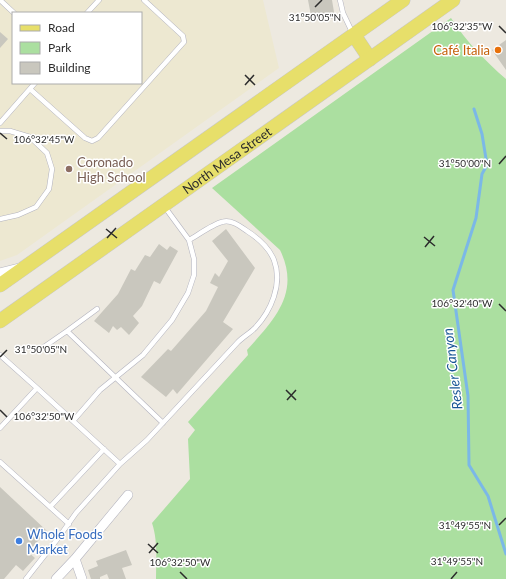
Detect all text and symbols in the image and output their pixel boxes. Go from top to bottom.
text: 31°50'05"N [289,11,341,23]
legend [12,12,142,84]
text: Road [48,20,75,35]
text: 106°32'35"W [432,20,493,32]
text: Park [48,40,72,55]
place label: Café Italia [433,42,490,58]
marker: Café Italia [493,45,503,55]
text: Building [48,60,91,75]
street label: North Mesa Street [179,123,275,197]
text: 106°32'45"W [14,133,75,145]
place label: Coronado High School [77,154,146,185]
text: 31°50'00"N [439,157,491,169]
marker: Coronado High School [64,164,74,174]
text: 106°32'40"W [432,297,493,309]
water label: Resler Canyon [439,327,465,411]
text: 31°50'05"N [15,343,67,355]
text: 106°32'50"W [14,410,75,422]
text: 31°49'55"N [439,519,491,531]
place label: Whole Foods Market [27,526,103,557]
marker: Whole Foods Market [14,536,24,546]
text: 31°49'55"N [431,555,483,567]
text: 106°32'50"W [150,556,211,568]

